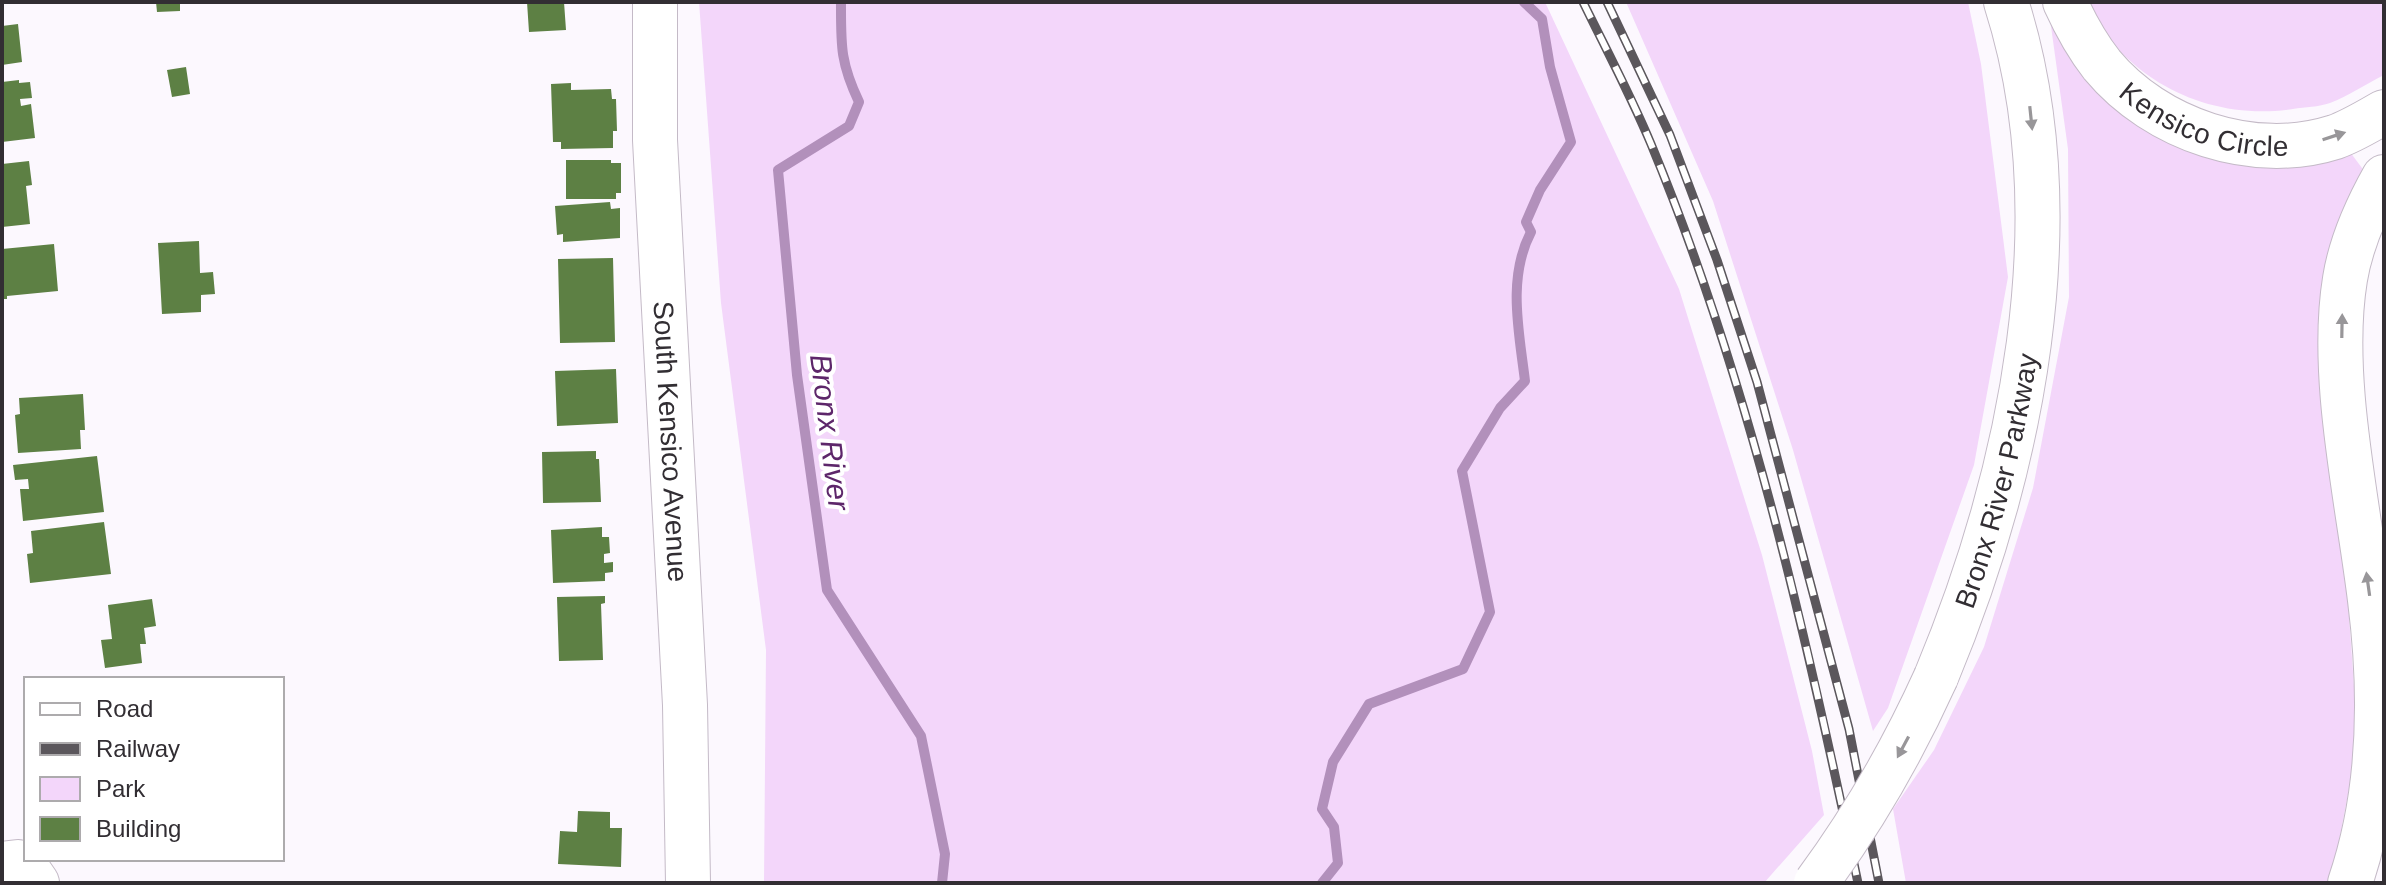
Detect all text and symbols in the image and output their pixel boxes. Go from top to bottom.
street label: Kensico Circle [2114,76,2289,162]
one-way arrow [2024,106,2037,131]
one-way arrow [2322,129,2346,141]
street label: South Kensico Avenue [648,300,694,583]
one-way arrow [2335,313,2348,338]
street label: Bronx River Parkway [1949,351,2043,612]
water label: Bronx River [804,352,856,513]
one-way arrow [2361,571,2374,596]
legend [24,677,284,861]
text: Road [96,695,153,722]
text: Railway [96,735,180,762]
one-way arrow [1896,736,1909,759]
text: Park [96,775,146,802]
text: Building [96,815,181,842]

